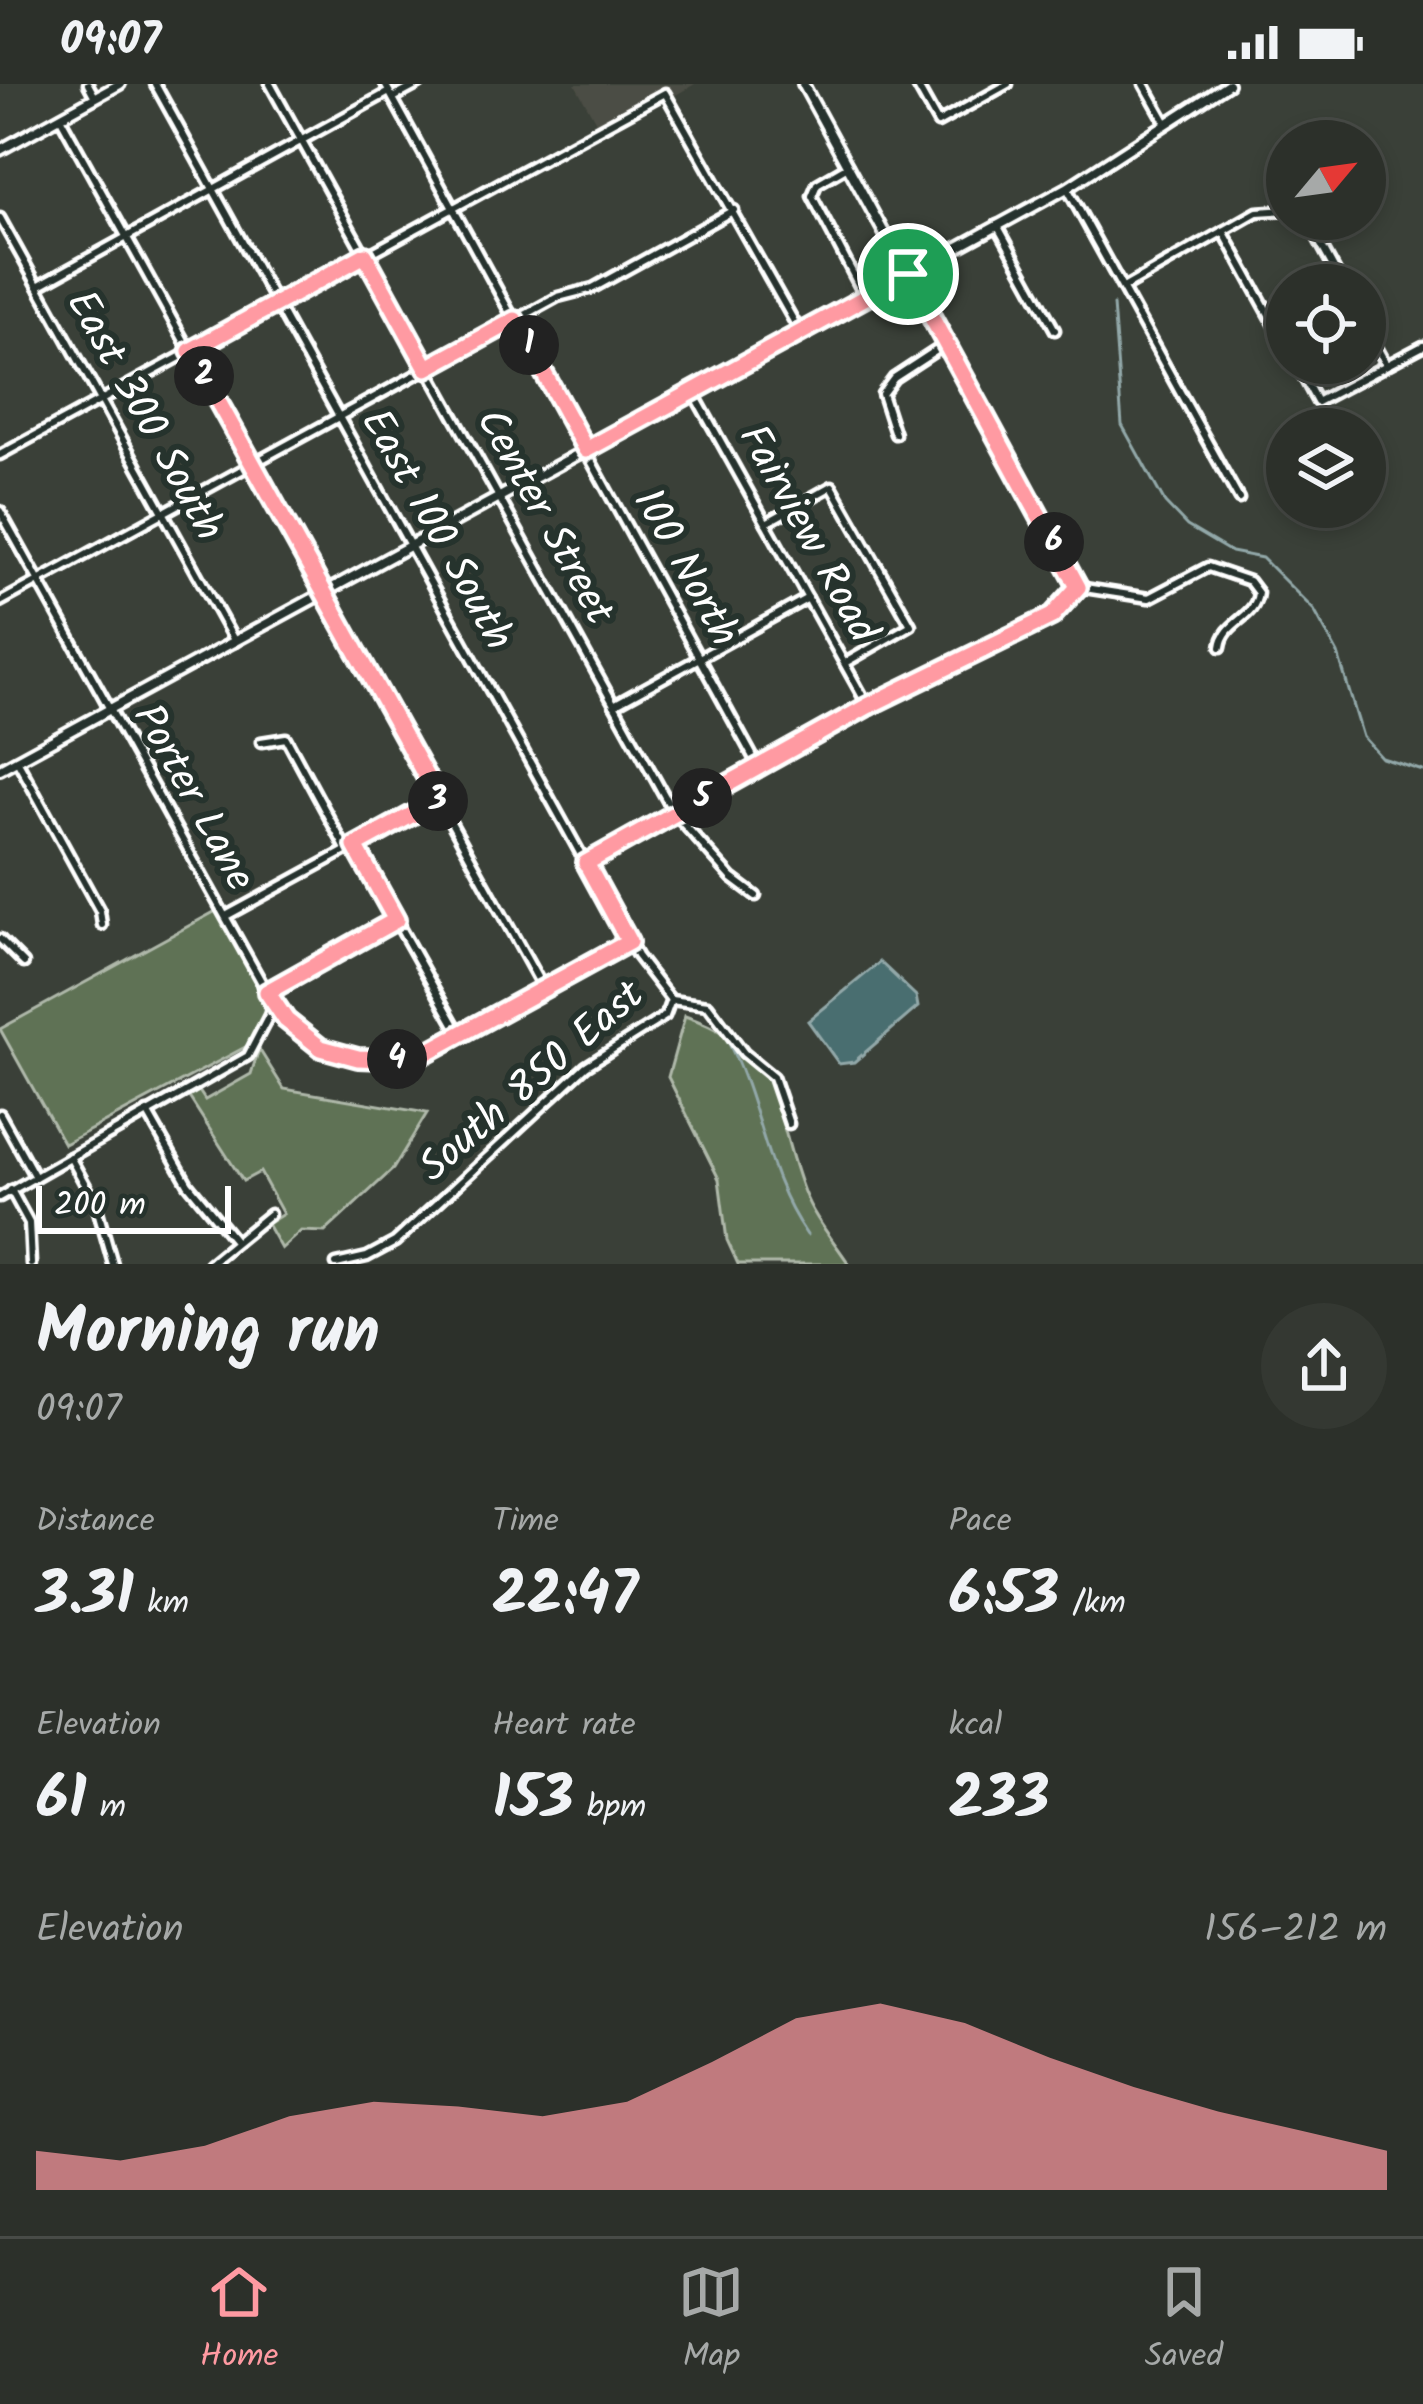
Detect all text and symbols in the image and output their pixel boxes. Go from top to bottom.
text: 09:07 [60,6,161,78]
north arrow [1266,120,1386,240]
map controls [1266,120,1386,528]
pin [857,223,959,325]
icon: arrive [875,241,941,307]
button: locate [1266,264,1386,384]
street label: East 300 South [47,278,241,554]
pin: 1 [499,315,559,375]
text: 1 [524,318,534,371]
pin: 2 [174,346,234,406]
text: 2 [194,349,214,402]
street label: Center Street [457,396,632,638]
street label: East 100 South [342,397,530,663]
button: layers [1266,408,1386,528]
street label: Fairview Road [719,412,895,657]
street label: 100 North [614,476,756,660]
pin: 6 [1024,512,1084,572]
text: 6 [1045,515,1063,568]
street label: Porter Lane [114,692,272,904]
pin: 5 [672,768,732,828]
pin: 3 [408,771,468,831]
text: 5 [694,771,710,824]
text: 3 [429,774,447,827]
street label: South 850 East [404,964,661,1200]
pin: 4 [367,1029,427,1089]
text: 4 [388,1032,406,1085]
scale bar [36,1180,231,1233]
text: 200 m [54,1180,146,1233]
text: Morning run [36,1282,380,1387]
button: share [1261,1303,1387,1429]
text: 09:07 [36,1380,122,1442]
text: Distance [36,1496,155,1549]
text: Time [492,1496,559,1549]
text: Pace [949,1496,1012,1549]
text: 3.31 [36,1549,134,1645]
text: 22:47 [492,1549,638,1645]
text: 6:53 [949,1549,1059,1645]
text: km [134,1578,189,1631]
text: /km [1059,1578,1126,1631]
text: Elevation [36,1700,161,1753]
text: Heart rate [492,1700,636,1753]
text: kcal [949,1700,1002,1753]
text: 61 [36,1753,87,1849]
text: 153 [492,1753,574,1849]
text: 233 [949,1753,1049,1849]
text: m [87,1782,126,1835]
text: bpm [574,1782,646,1835]
text: Elevation [36,1900,184,1962]
text: 156–212 m [1204,1900,1387,1962]
tab: Home [200,2259,278,2384]
tab: Map [678,2259,744,2384]
tab: Saved [1145,2259,1223,2384]

